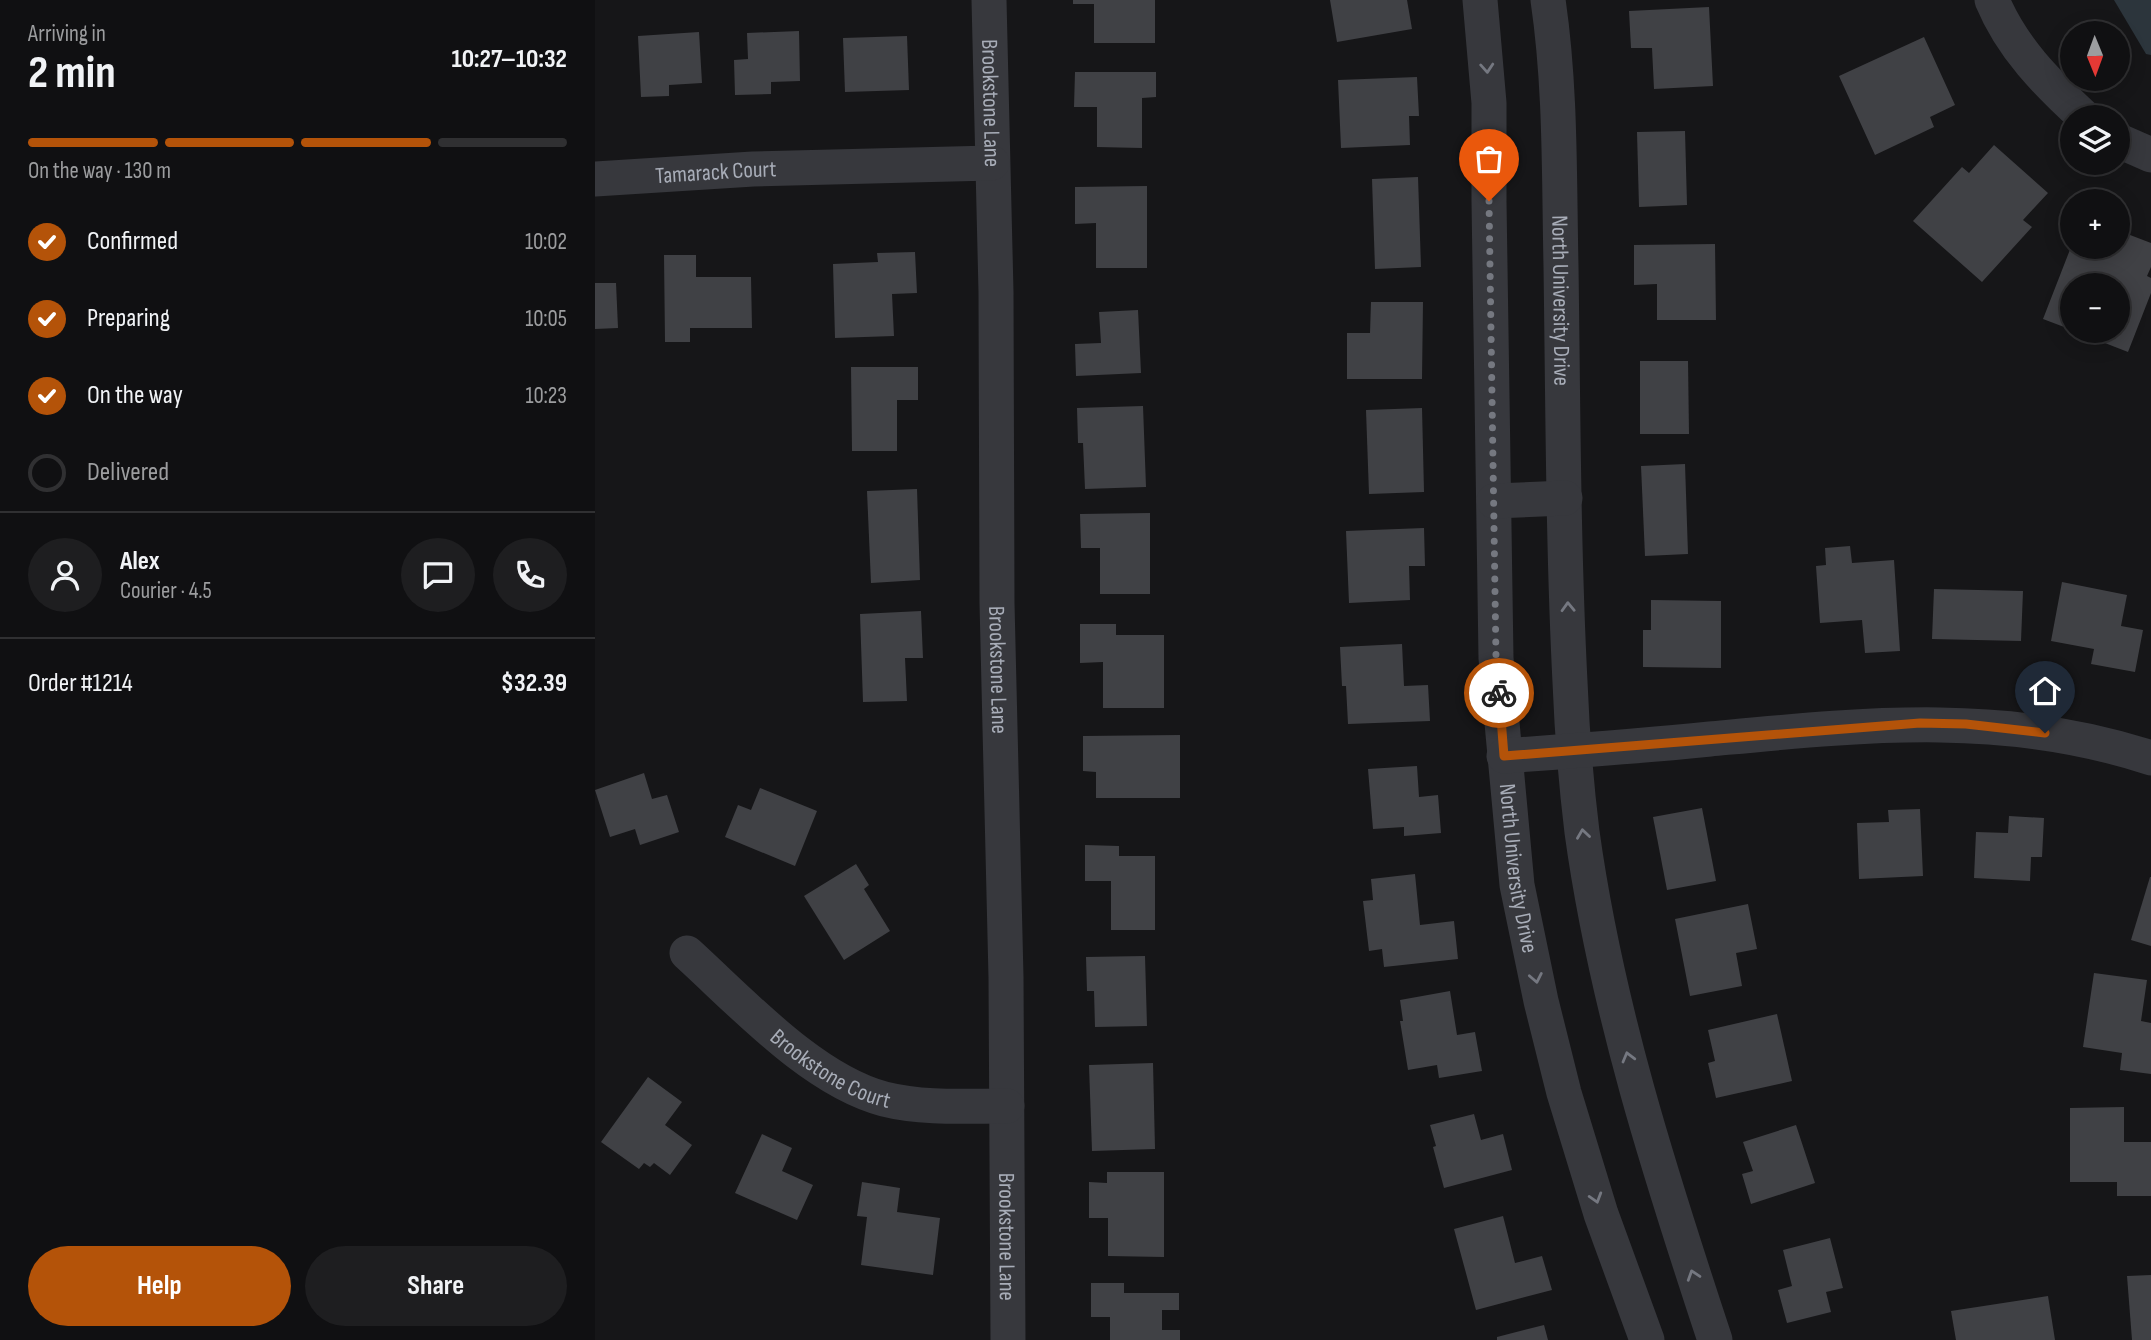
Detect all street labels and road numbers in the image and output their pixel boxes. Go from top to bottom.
street label: Brookstone Lane [975,39,1006,167]
street label: Tamarack Court [654,155,777,190]
street label: North University Drive [1545,215,1575,386]
street label: Brookstone Lane [982,606,1013,734]
street label: North University Drive [1493,782,1544,956]
street label: Brookstone Court [764,1023,893,1115]
street label: Brookstone Lane [992,1173,1021,1301]

